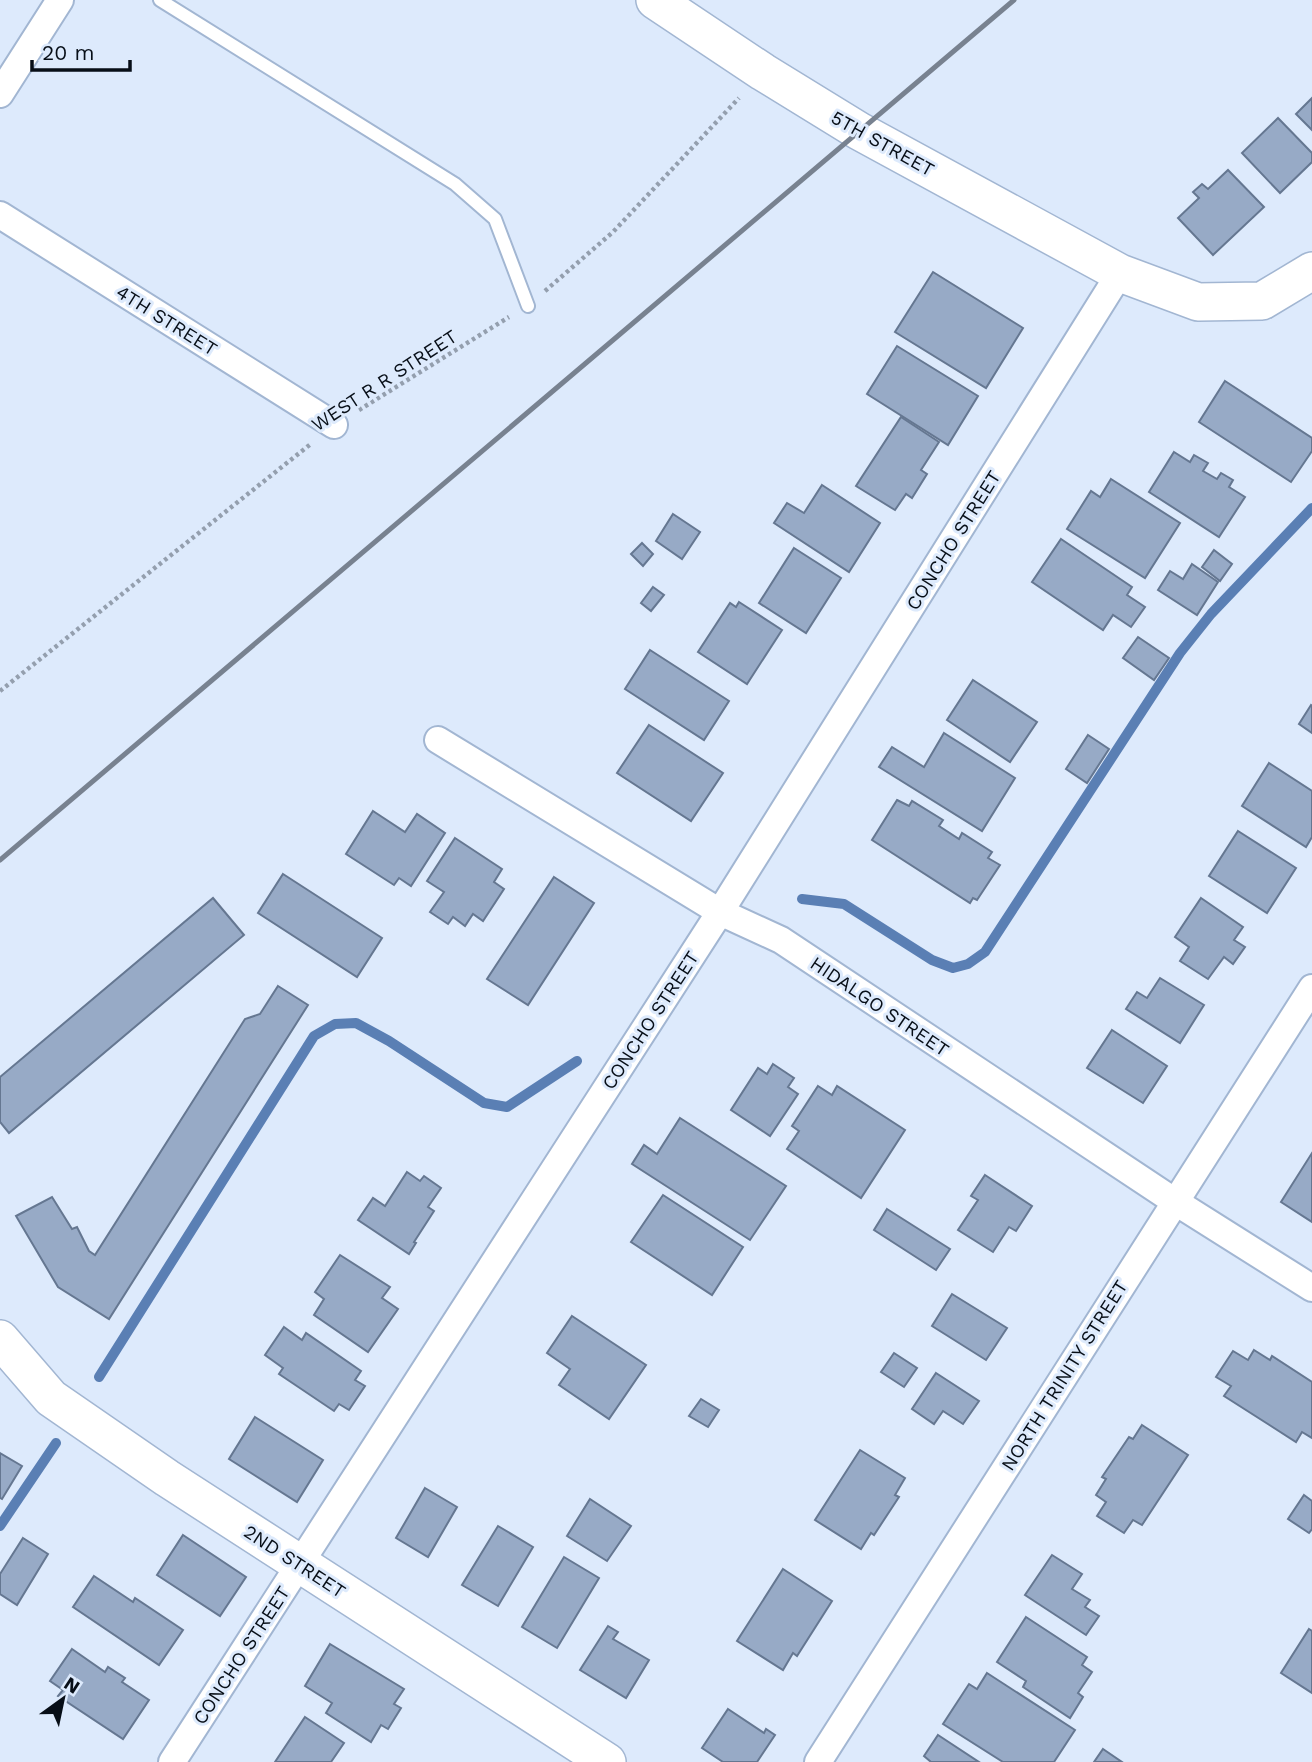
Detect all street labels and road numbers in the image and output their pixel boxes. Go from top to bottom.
street label: 5TH STREET [827,106,938,181]
street label: 4TH STREET [112,280,221,361]
street label: WEST R R STREET [307,325,461,436]
street label: CONCHO STREET [901,466,1006,614]
street label: CONCHO STREET [597,947,704,1094]
street label: HIDALGO STREET [806,952,953,1061]
street label: NORTH TRINITY STREET [996,1276,1133,1475]
street label: 2ND STREET [240,1520,350,1603]
street label: CONCHO STREET [188,1582,295,1729]

